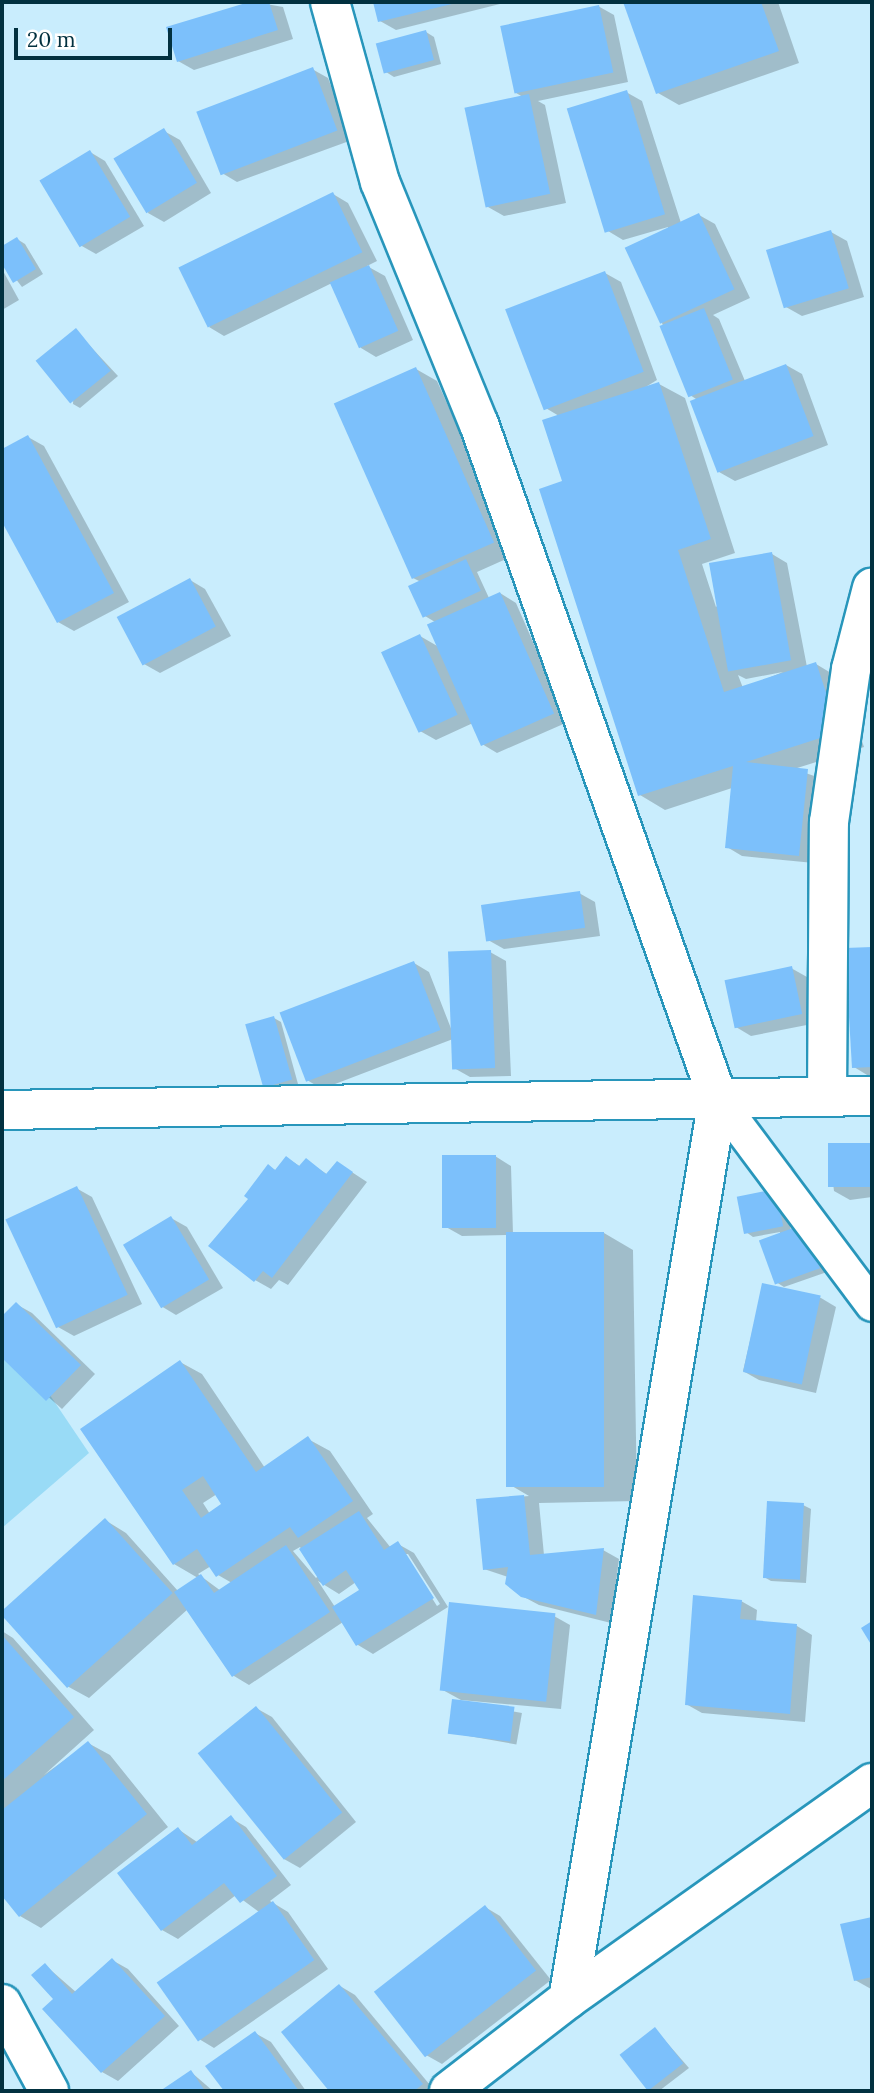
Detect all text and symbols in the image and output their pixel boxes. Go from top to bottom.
scale bar [18,14,175,58]
text: 20 m [27,26,76,53]

